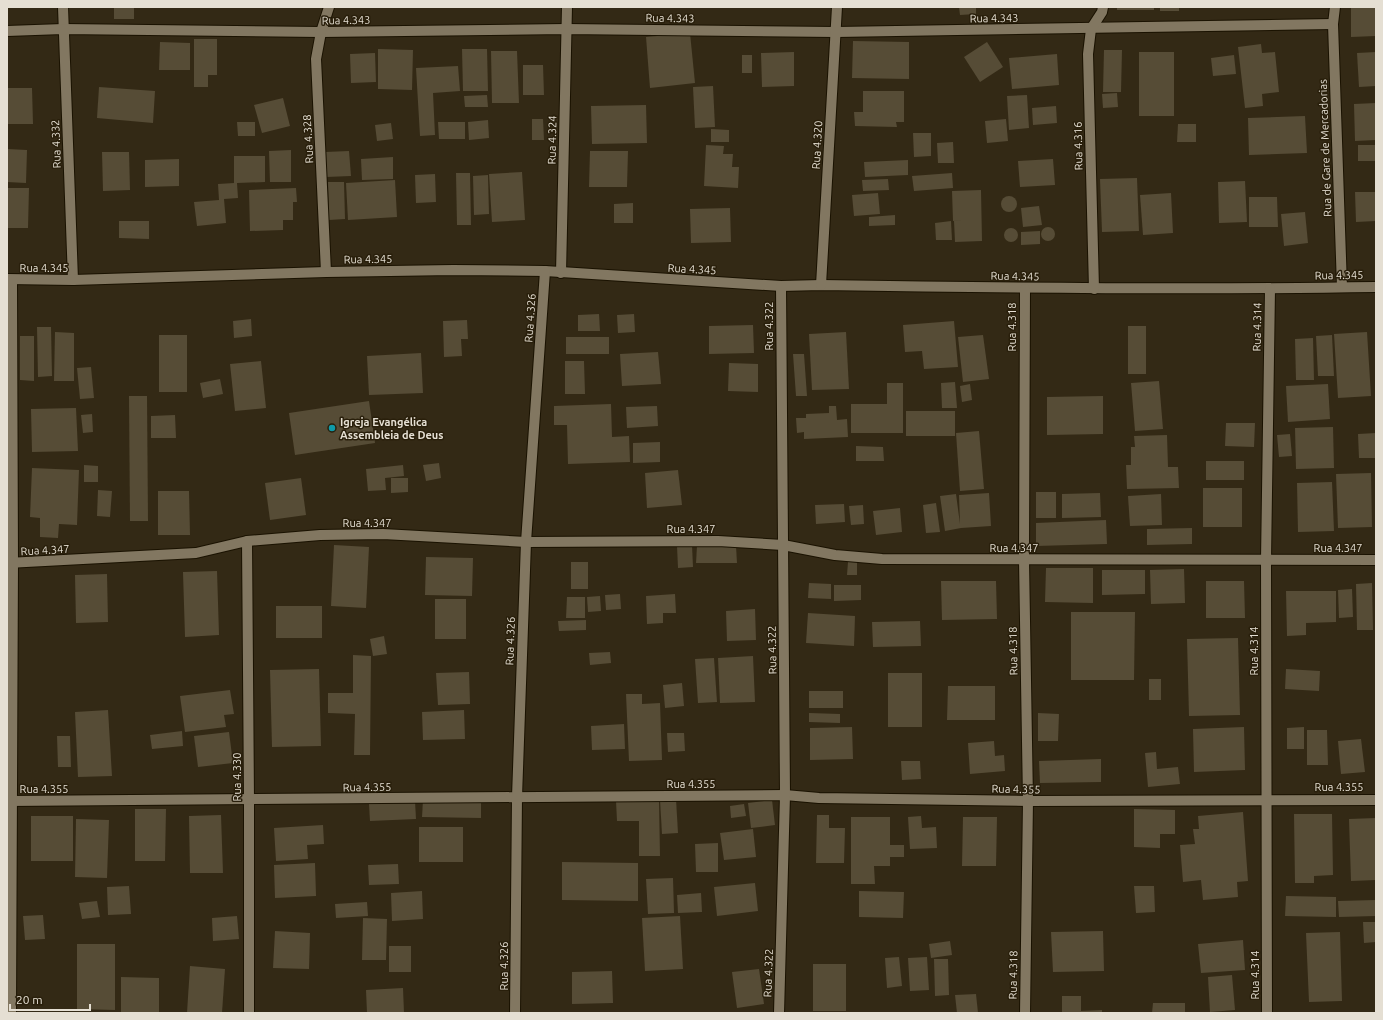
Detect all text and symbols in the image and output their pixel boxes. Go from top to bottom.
street label: Rua 4.343 [645,12,695,24]
street label: Rua 4.343 [969,12,1019,24]
street label: Rua 4.343 [321,14,371,26]
street label: Rua de Gare de Mercadorias [1317,79,1333,217]
street label: Rua 4.328 [301,114,315,164]
street label: Rua 4.324 [546,115,558,165]
street label: Rua 4.332 [49,119,63,169]
street label: Rua 4.320 [810,120,824,170]
street label: Rua 4.316 [1072,121,1084,171]
street label: Rua 4.345 [343,253,393,265]
street label: Rua 4.345 [20,262,68,274]
street label: Rua 4.345 [667,262,717,276]
street label: Rua 4.345 [1314,269,1364,281]
street label: Rua 4.345 [990,270,1040,282]
street label: Rua 4.326 [522,293,538,343]
street label: Rua 4.322 [763,302,775,350]
street label: Rua 4.314 [1251,302,1263,352]
street label: Rua 4.318 [1006,303,1018,351]
place label: Igreja Evangélica Assembleia de Deus [340,416,443,441]
marker: Igreja Evangélica Assembleia de Deus [327,423,337,433]
street label: Rua 4.347 [343,517,391,529]
street label: Rua 4.347 [667,523,715,535]
street label: Rua 4.347 [990,542,1038,554]
street label: Rua 4.347 [1314,542,1362,554]
street label: Rua 4.347 [20,543,70,557]
street label: Rua 4.326 [503,616,517,666]
street label: Rua 4.322 [766,625,778,675]
street label: Rua 4.318 [1007,626,1019,676]
street label: Rua 4.314 [1248,627,1260,675]
street label: Rua 4.330 [231,753,243,801]
street label: Rua 4.355 [667,778,715,790]
street label: Rua 4.355 [342,781,392,793]
street label: Rua 4.355 [1315,781,1363,793]
street label: Rua 4.355 [20,783,68,795]
street label: Rua 4.355 [991,783,1041,795]
street label: Rua 4.326 [498,942,510,990]
street label: Rua 4.322 [761,948,775,998]
street label: Rua 4.318 [1007,950,1019,1000]
street label: Rua 4.314 [1249,951,1261,999]
scale bar [10,986,90,1012]
text: 20 m [16,993,43,1006]

